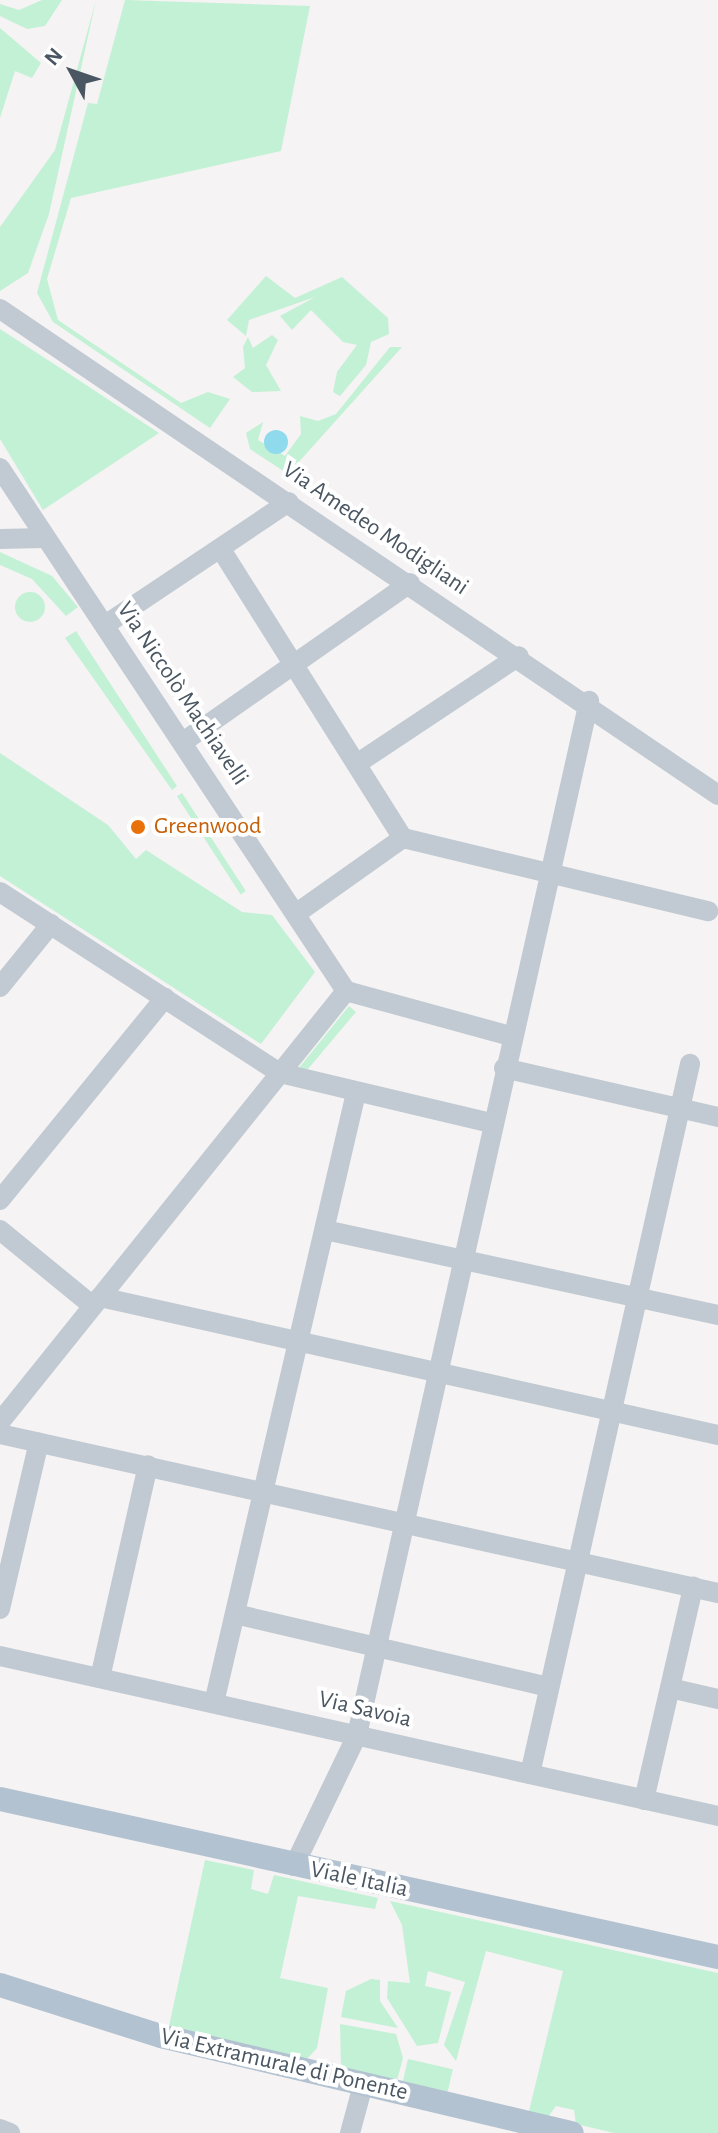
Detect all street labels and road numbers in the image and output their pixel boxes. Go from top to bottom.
street label: Via Amedeo Modigliani [276,456,474,602]
street label: Via Niccolò Machiavelli [110,597,254,791]
street label: Via Savoia [316,1685,414,1735]
street label: Viale Italia [308,1856,410,1904]
street label: Via Extramurale di Ponente [158,2023,410,2107]

